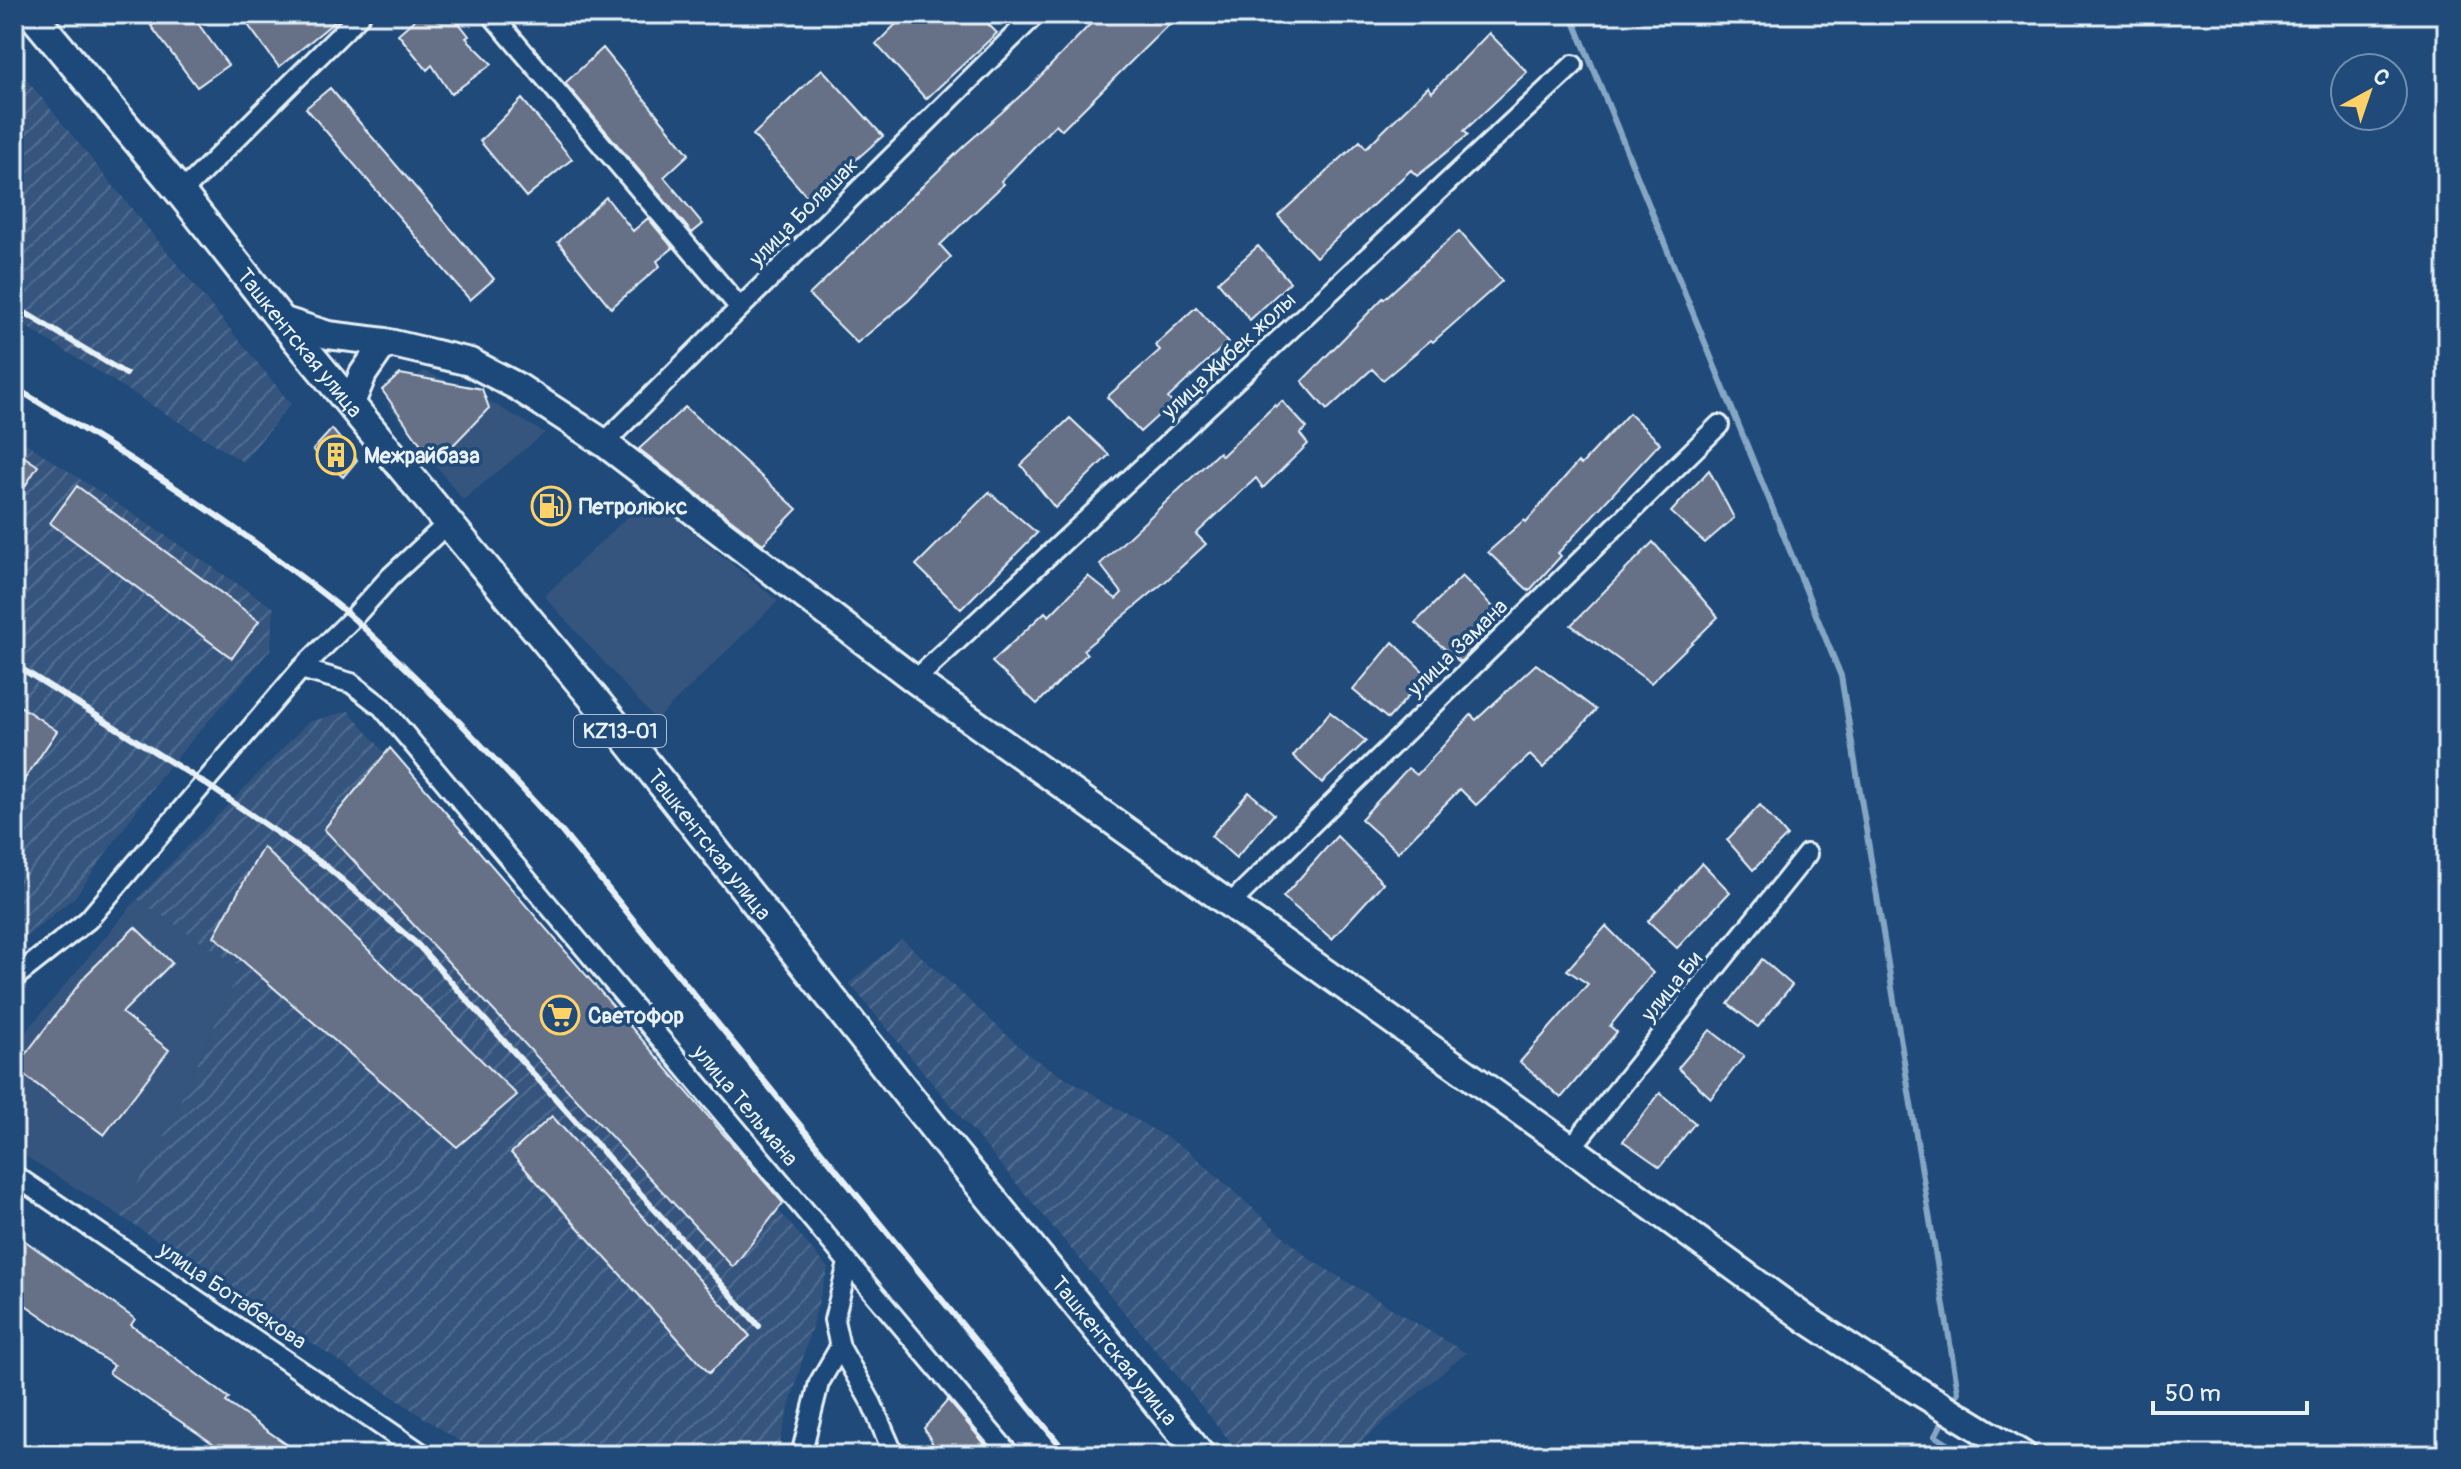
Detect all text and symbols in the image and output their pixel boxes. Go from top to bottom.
north arrow [2329,52,2409,132]
text: С [2367,62,2396,93]
street label: улица Болашак [742,151,864,273]
street label: Ташкентская улица [230,262,369,424]
street label: улица Жибек жолы [1155,286,1302,426]
building icon: Межрайбаза [315,434,357,476]
place label: Межрайбаза [364,442,480,470]
fuel station icon: Петролюкс [530,485,572,527]
place label: Петролюкс [579,493,688,521]
street label: улица Замана [1401,593,1514,703]
road number: KZ13-01 [574,715,666,747]
street label: Ташкентская улица [641,764,777,926]
street label: улица Би [1634,946,1709,1028]
supermarket icon: Светофор [539,994,581,1036]
place label: Светофор [588,1002,684,1030]
street label: улица Тельмана [686,1038,804,1172]
street label: улица Ботабекова [152,1235,312,1356]
street label: Ташкентская улица [1045,1270,1183,1432]
scale bar [2153,1365,2307,1415]
text: 50 m [2165,1379,2221,1408]

